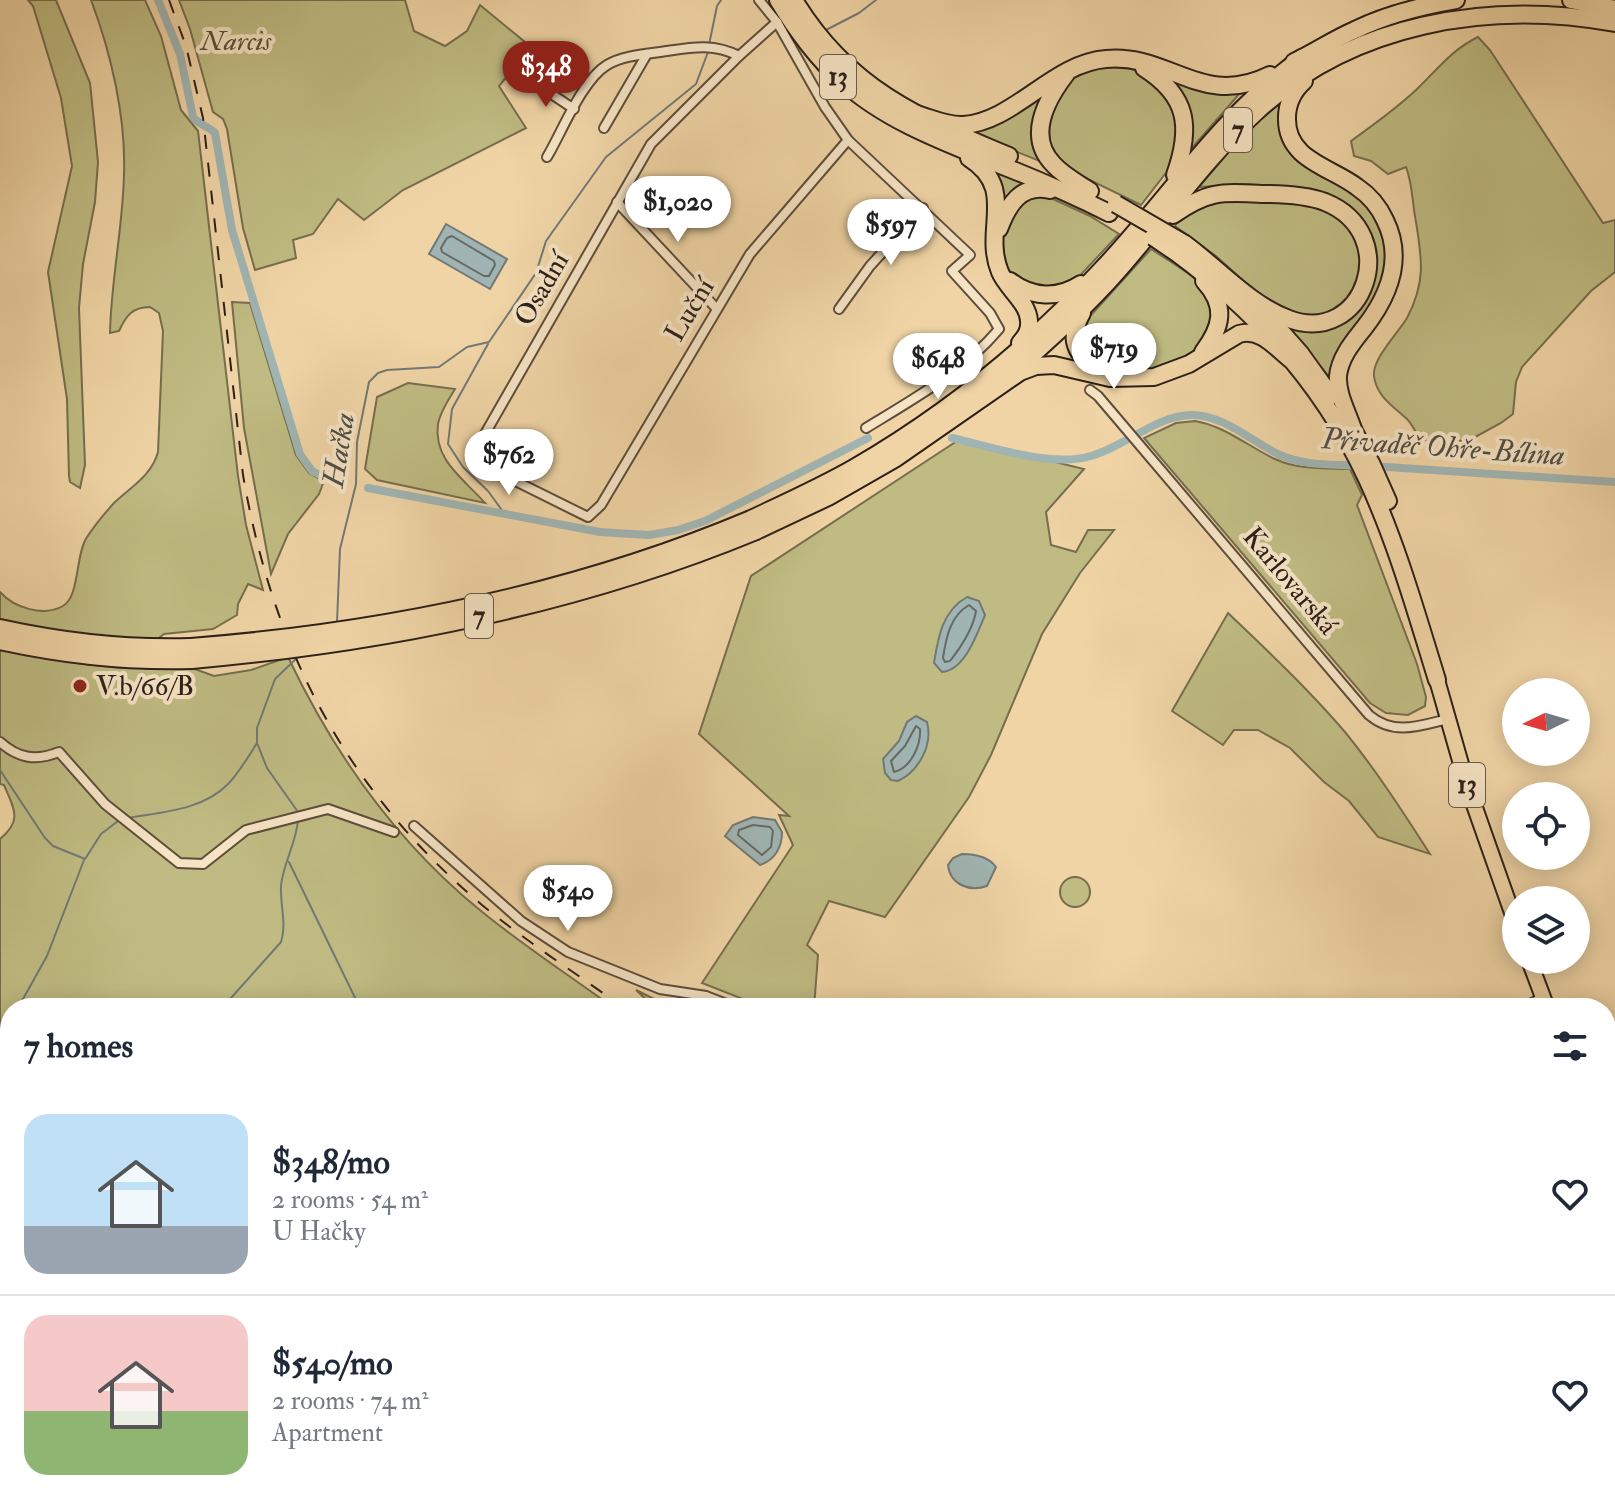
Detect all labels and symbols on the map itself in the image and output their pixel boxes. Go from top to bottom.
park label: Narcis [199,24,272,59]
pin: $348 [499,41,593,109]
road number: 13 [820,55,856,99]
road number: 7 [1224,108,1252,152]
pin: $1,020 [613,176,743,244]
pin: $597 [844,199,938,267]
street label: Osadní [507,244,578,332]
street label: Luční [657,270,724,348]
pin: $719 [1067,323,1161,391]
pin: $648 [891,333,985,401]
water label: Hačka [315,410,363,492]
water label: Přivaděč Ohře-Bílina [1319,420,1566,474]
pin: $762 [462,429,556,497]
street label: Karlovarská [1235,520,1345,642]
road number: 7 [465,594,493,638]
place label: V.b/66/B [96,669,194,704]
marker: V.b/66/B [71,677,89,695]
north arrow [1502,678,1590,766]
road number: 13 [1449,763,1485,807]
pin: $540 [521,865,615,933]

